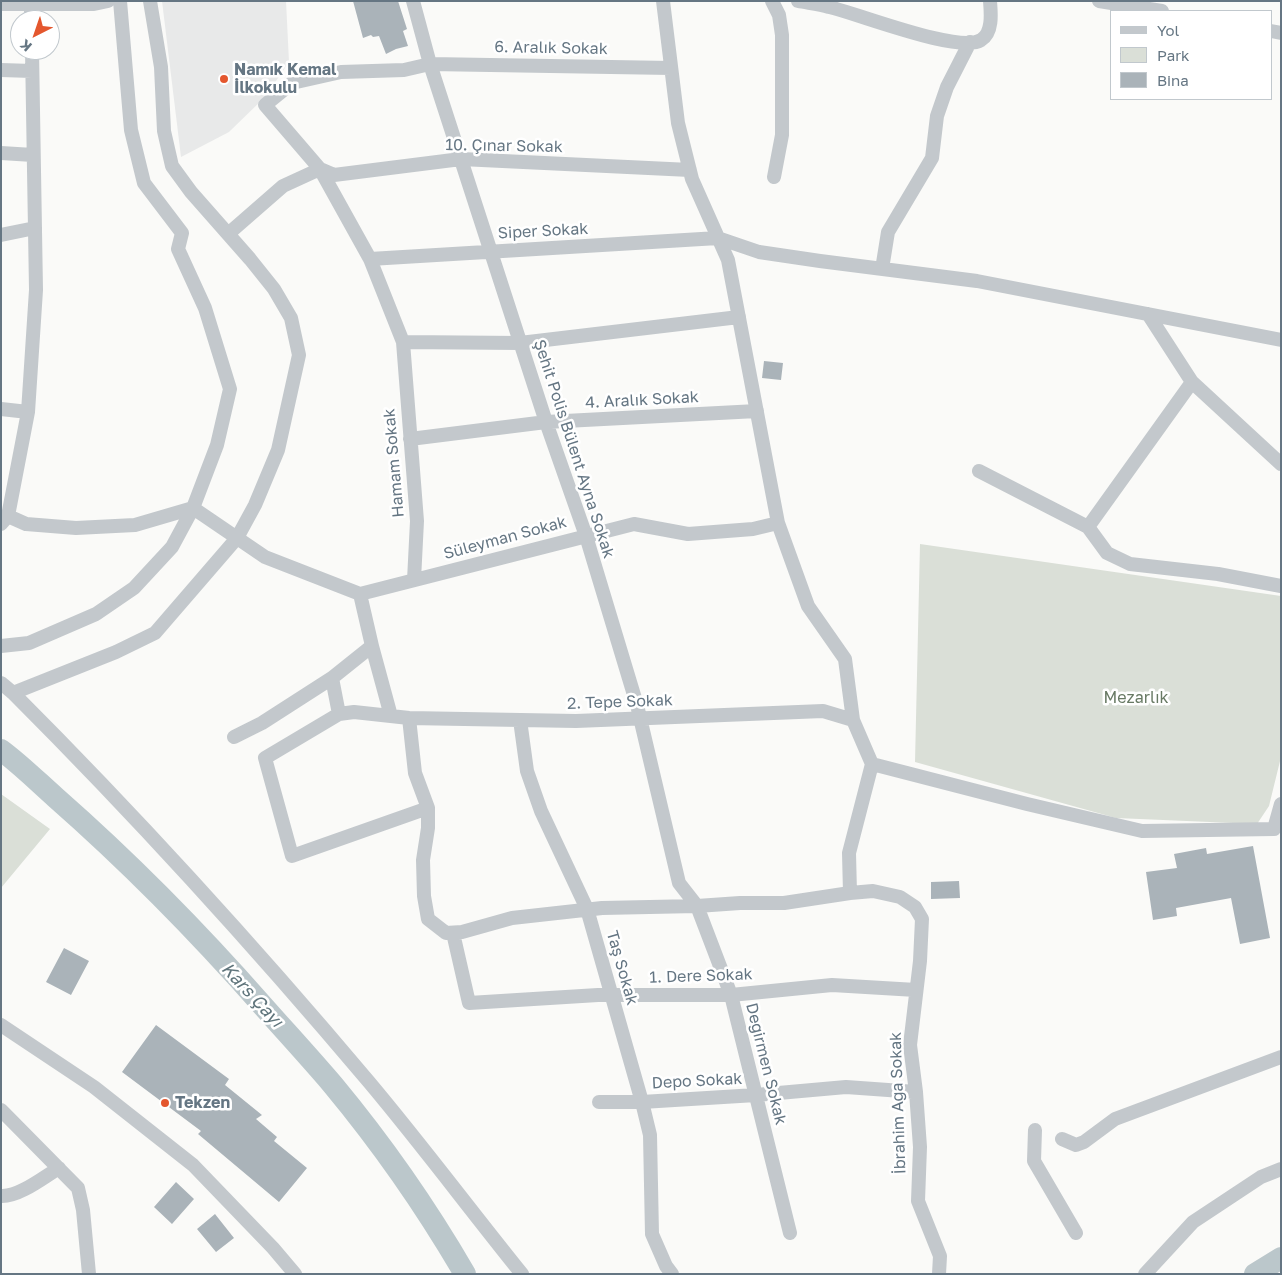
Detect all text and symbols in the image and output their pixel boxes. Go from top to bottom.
north arrow [10,10,60,60]
legend [1110,10,1272,100]
text: Yol [1157,21,1179,39]
text: K [16,36,35,56]
street label: 6. Aralık Sokak [494,37,608,59]
text: Park [1157,46,1189,64]
place label: Namık Kemal İlkokulu [234,60,336,98]
text: Bina [1157,71,1189,89]
marker: Namık Kemal İlkokulu [218,73,230,85]
street label: 10. Çınar Sokak [445,135,563,157]
street label: Siper Sokak [497,219,589,243]
street label: Şehit Polis Bülent Ayna Sokak [529,337,619,561]
street label: 4. Aralık Sokak [585,387,699,413]
street label: Hamam Sokak [380,408,408,518]
street label: Süleyman Sokak [441,512,569,564]
park label: Mezarlık [1104,688,1168,708]
street label: 2. Tepe Sokak [567,691,673,713]
street label: Taş Sokak [602,928,642,1008]
water label: Kars Çayı [217,958,287,1032]
street label: 1. Dere Sokak [649,965,753,987]
street label: Değirmen Sokak [742,1001,790,1127]
street label: İbrahim Ağa Sokak [886,1031,910,1175]
street label: Depo Sokak [651,1069,743,1093]
place label: Tekzen [175,1093,230,1113]
marker: Tekzen [159,1097,171,1109]

